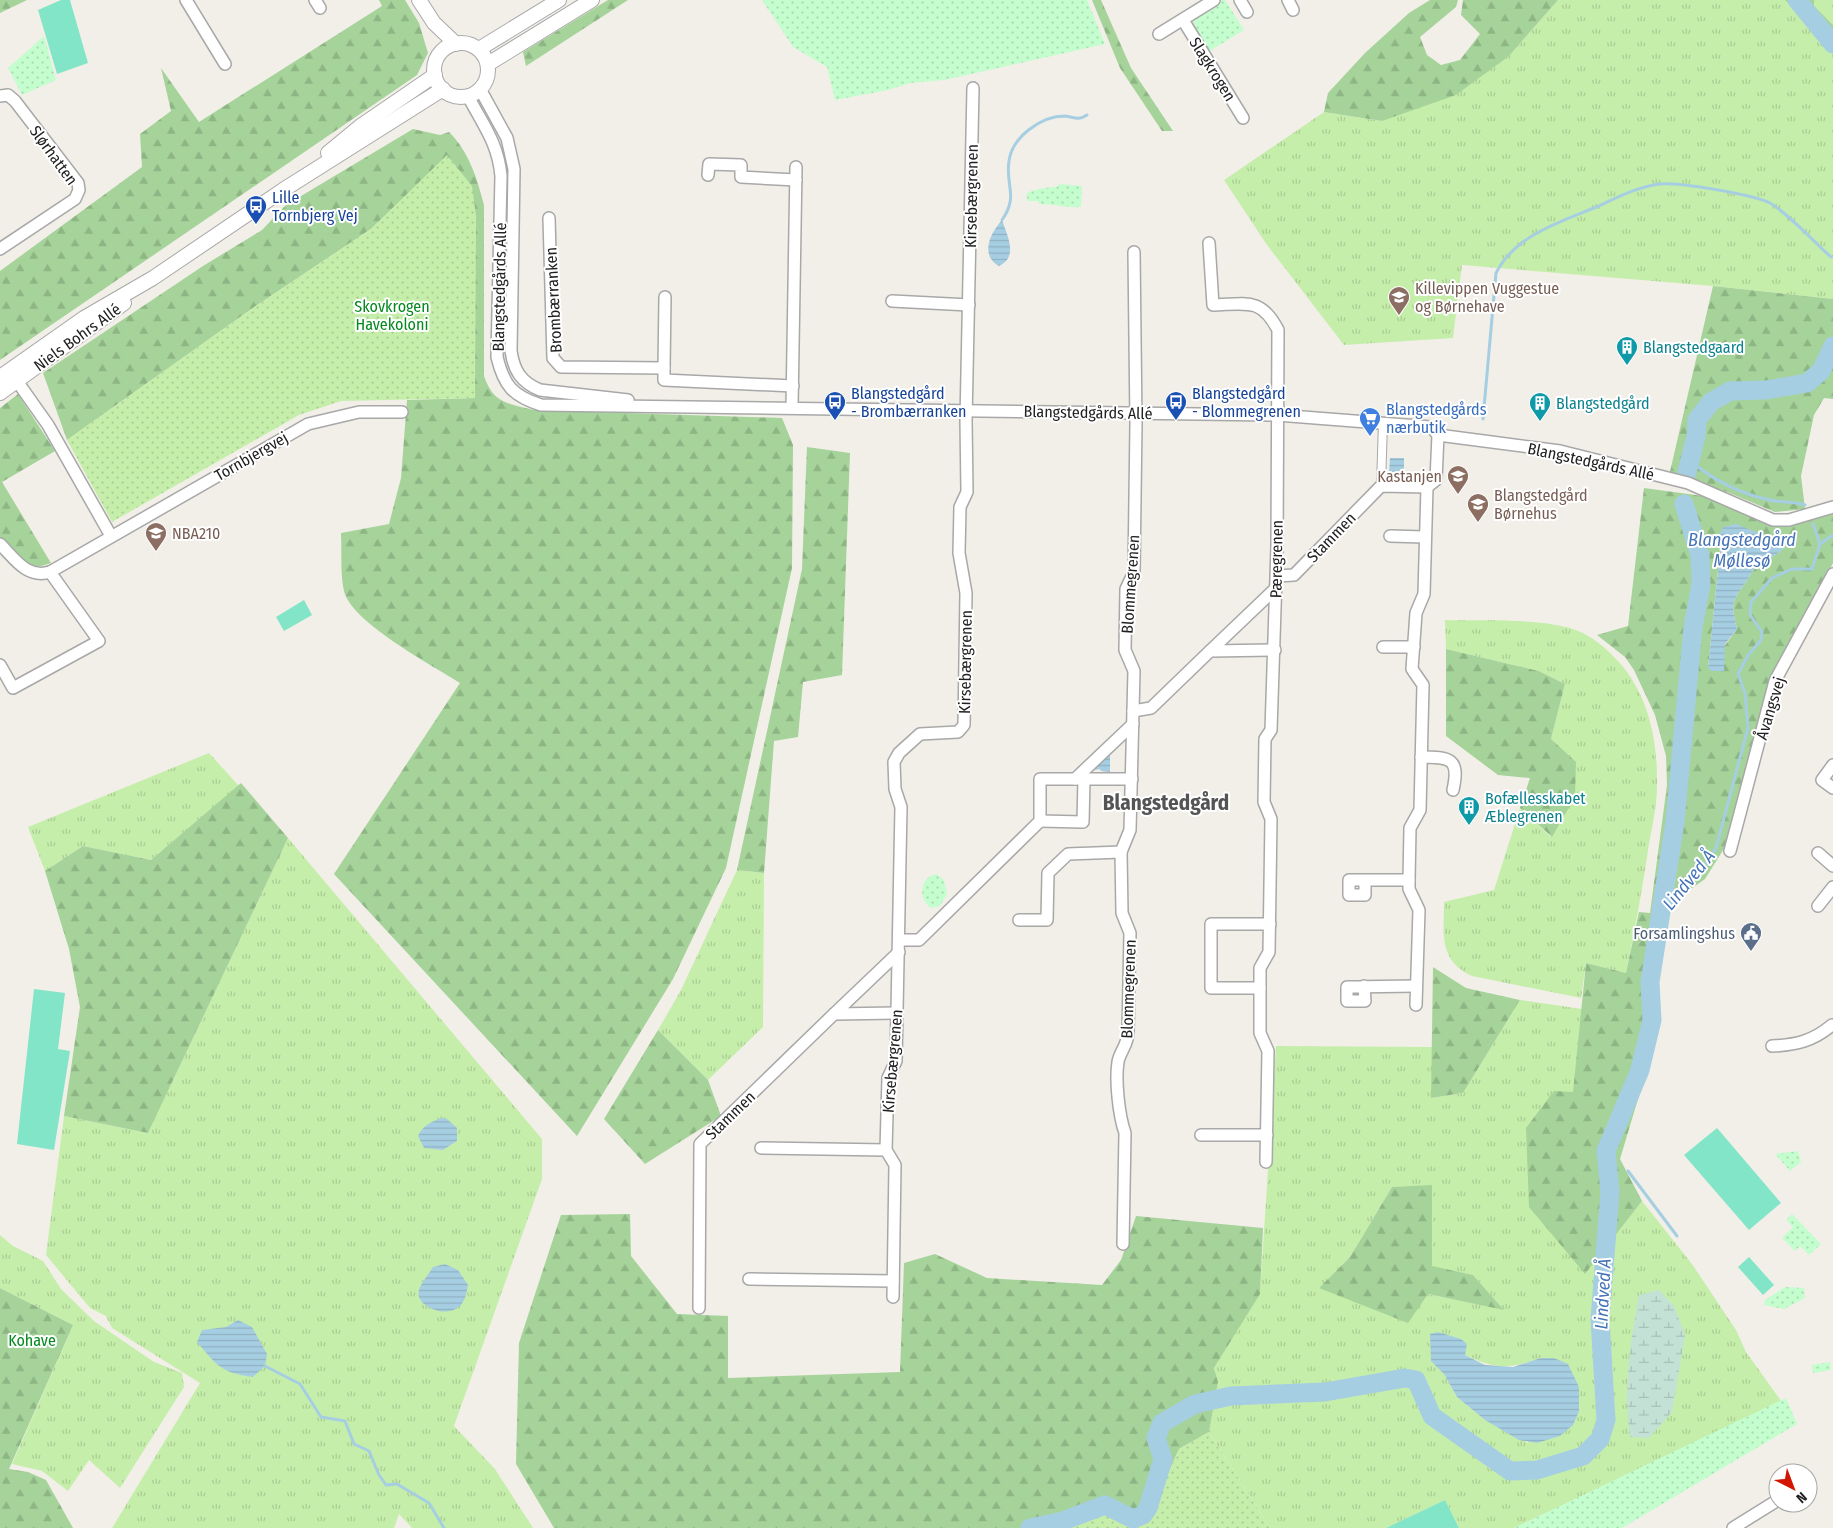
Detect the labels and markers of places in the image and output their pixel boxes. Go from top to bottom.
place label: Lille Tornbjerg Vej [272,188,358,225]
bus stop icon: Lille Tornbjerg Vej [244,194,268,225]
place label: Killevippen Vuggestue og Børnehave [1415,279,1559,316]
school or university icon: Killevippen Vuggestue og Børnehave [1387,285,1411,316]
building icon: Blangstedgaard [1615,335,1639,366]
place label: Blangstedgaard [1643,338,1744,357]
place label: Blangstedgård - Brombærranken [851,384,967,421]
place label: Blangstedgård - Blommegrenen [1192,384,1301,421]
bus stop icon: Blangstedgård - Brombærranken [823,390,847,421]
bus stop icon: Blangstedgård - Blommegrenen [1164,390,1188,421]
building icon: Blangstedgård [1528,391,1552,422]
place label: Blangstedgård [1556,394,1650,413]
place label: Blangstedgårds nærbutik [1386,400,1487,437]
supermarket icon: Blangstedgårds nærbutik [1358,406,1382,437]
school or university icon: Kastanjen [1446,464,1470,495]
place label: Kastanjen [1377,467,1442,486]
place label: Blangstedgård Børnehus [1494,486,1588,523]
school or university icon: Blangstedgård Børnehus [1466,492,1490,523]
school or university icon: NBA210 [144,521,168,552]
place label: NBA210 [172,524,220,543]
place label: Bofællesskabet Æblegrenen [1484,789,1586,826]
building icon: Bofællesskabet Æblegrenen [1457,795,1481,826]
public building icon: Forsamlingshus [1739,921,1763,952]
place label: Forsamlingshus [1633,924,1735,943]

